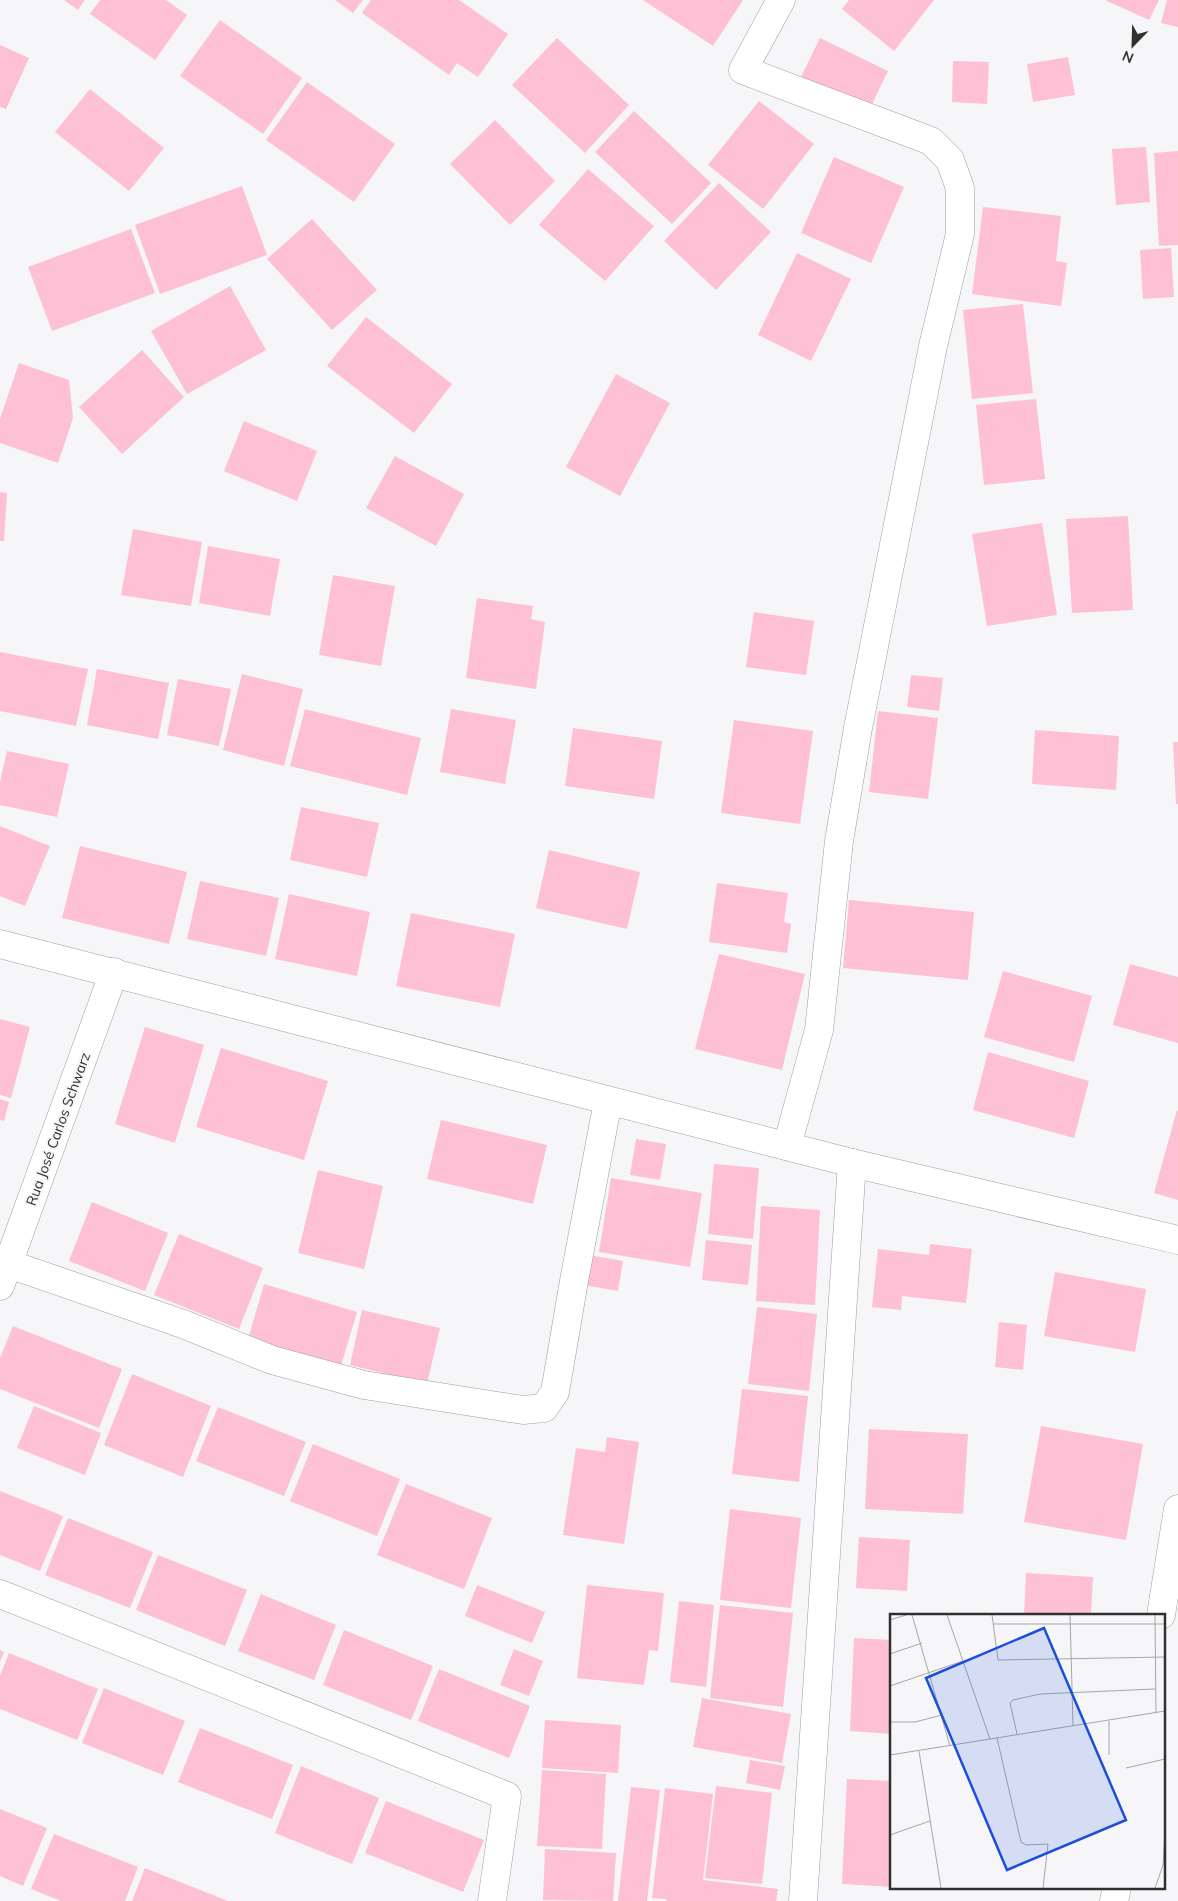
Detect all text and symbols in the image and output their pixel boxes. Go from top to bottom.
north arrow [1108,20,1158,70]
text: N [1120,47,1136,67]
street label: Rua José Carlos Schwarz [22,1050,94,1208]
inset map [890,1614,1166,1888]

